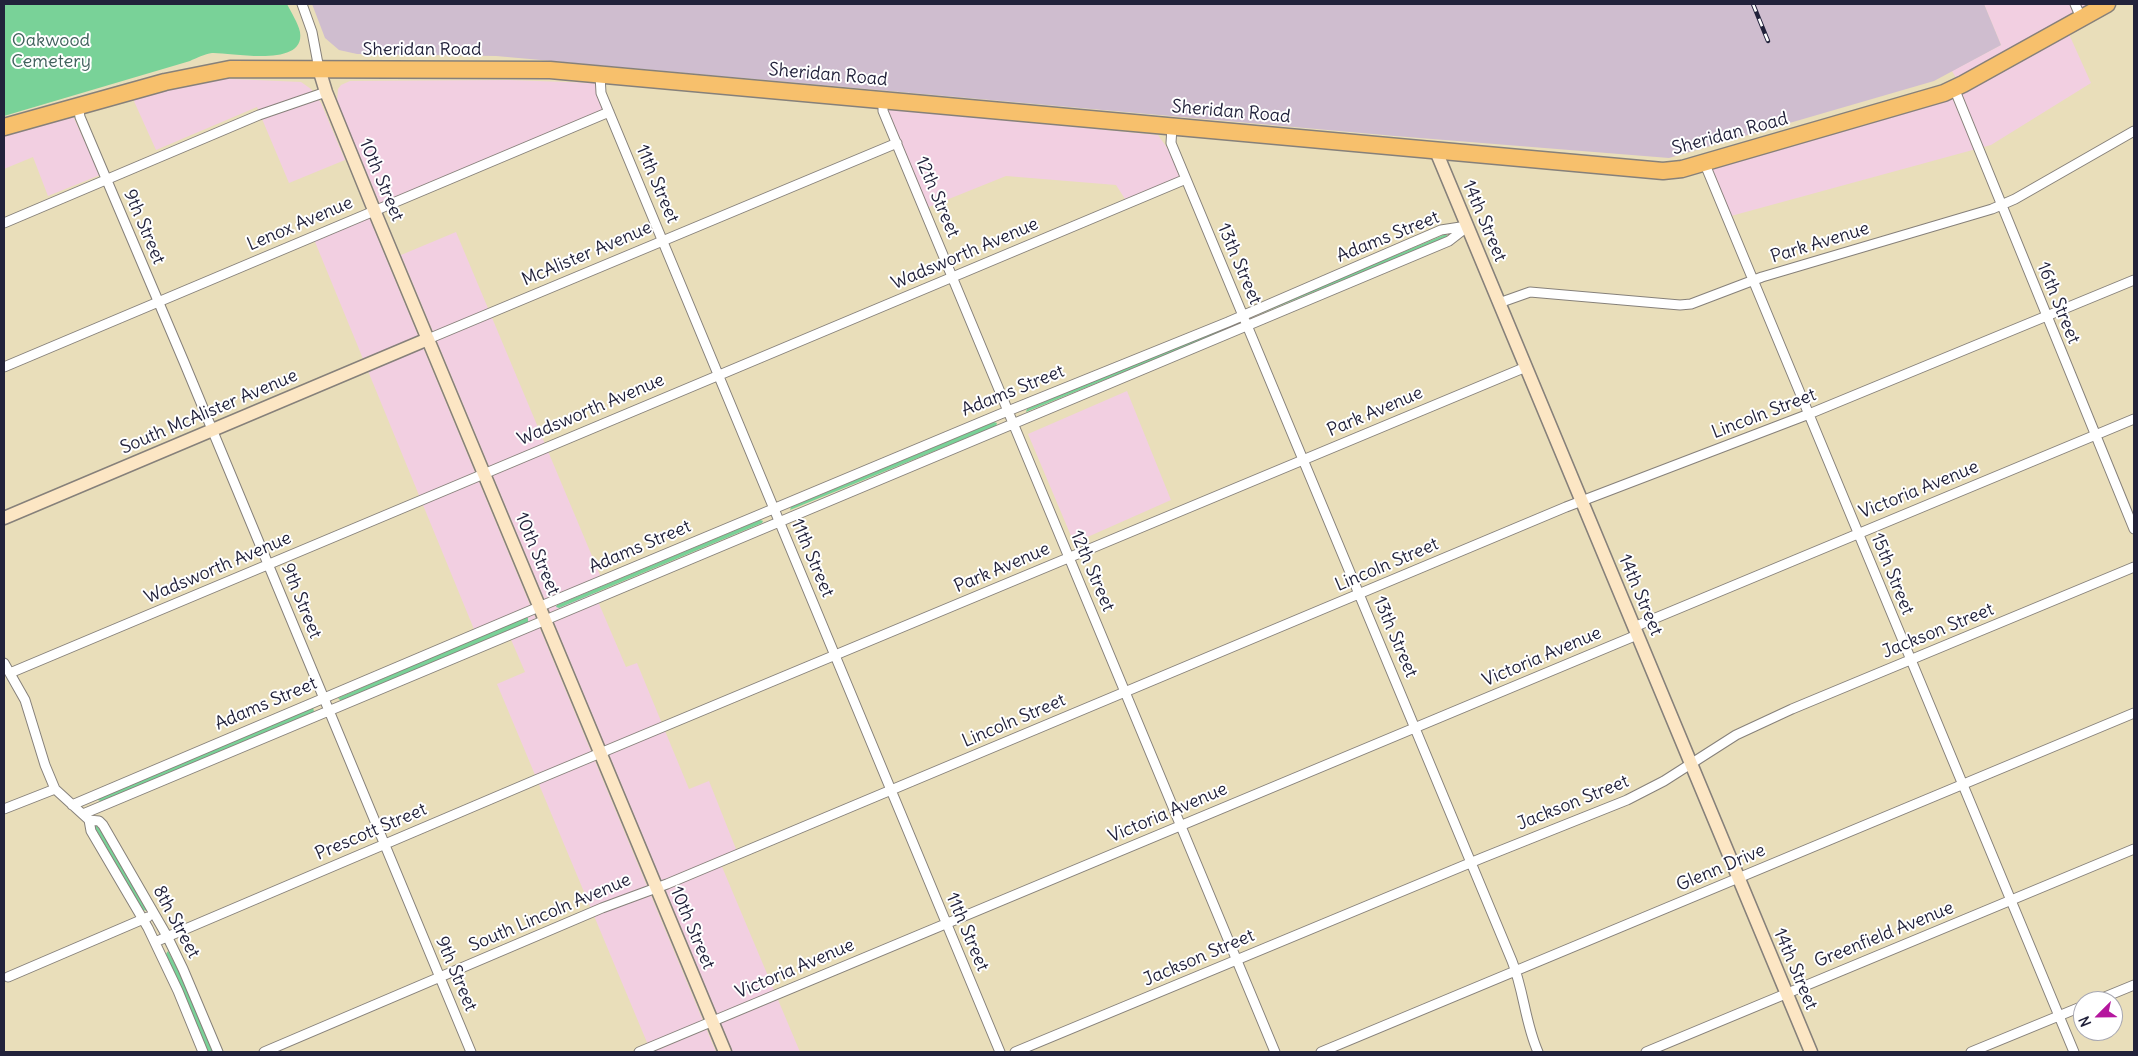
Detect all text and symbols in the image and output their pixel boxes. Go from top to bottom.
park label: Oakwood Cemetery [11,30,91,72]
street label: Sheridan Road [362,39,482,61]
street label: Sheridan Road [768,59,888,91]
street label: Sheridan Road [1171,96,1291,128]
street label: Sheridan Road [1670,108,1790,160]
street label: 10th Street [354,135,408,225]
street label: 11th Street [631,142,683,226]
street label: 12th Street [910,153,964,241]
street label: 14th Street [1457,177,1511,265]
street label: 9th Street [119,186,169,268]
street label: Lenox Avenue [244,192,356,256]
street label: Adams Street [1334,207,1442,267]
street label: Wadsworth Avenue [888,213,1042,295]
street label: McAlister Avenue [519,217,655,291]
street label: Park Avenue [1768,218,1872,268]
street label: 13th Street [1212,220,1266,308]
street label: 16th Street [2032,259,2084,347]
street label: Adams Street [959,361,1067,421]
street label: South McAlister Avenue [117,365,301,459]
street label: Wadsworth Avenue [514,369,668,451]
street label: Park Avenue [1324,382,1426,442]
street label: Lincoln Street [1709,384,1819,444]
street label: Victoria Avenue [1856,456,1982,524]
street label: 10th Street [510,509,564,599]
street label: Adams Street [586,516,694,578]
street label: 11th Street [786,516,838,600]
street label: Wadsworth Avenue [141,527,295,609]
street label: 12th Street [1065,527,1119,615]
street label: 15th Street [1866,530,1918,618]
street label: Lincoln Street [1332,534,1442,596]
street label: Park Avenue [951,538,1053,598]
street label: 14th Street [1613,551,1667,639]
street label: 9th Street [276,560,326,642]
street label: 13th Street [1368,593,1422,681]
street label: Jackson Street [1879,599,1997,663]
street label: Victoria Avenue [1479,622,1605,692]
street label: Adams Street [212,673,320,735]
street label: Lincoln Street [959,690,1069,752]
street label: Jackson Street [1514,771,1632,835]
street label: Victoria Avenue [1105,778,1231,848]
street label: Prescott Street [312,799,430,865]
street label: Glenn Drive [1673,840,1769,896]
street label: South Lincoln Avenue [466,869,634,957]
street label: 8th Street [148,882,204,962]
street label: 10th Street [665,883,719,973]
street label: 11th Street [941,890,993,974]
street label: Greenfield Avenue [1811,897,1957,973]
street label: Jackson Street [1140,925,1258,991]
street label: 14th Street [1768,925,1822,1013]
street label: 9th Street [431,933,481,1015]
street label: Victoria Avenue [732,934,858,1004]
north arrow [2073,991,2123,1041]
text: N [2075,1013,2095,1029]

